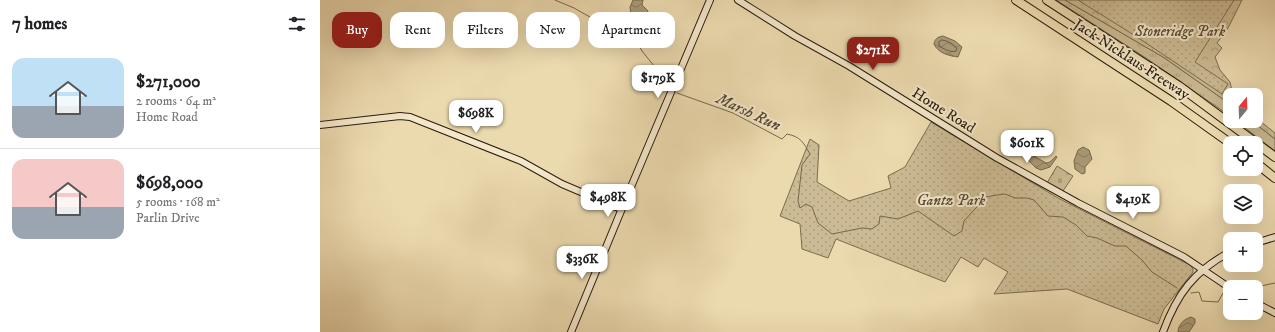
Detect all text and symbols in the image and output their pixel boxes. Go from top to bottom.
chip: Buy [332,12,382,48]
chip: Rent [390,12,445,48]
chip: Filters [453,12,518,48]
chip: New [526,12,580,48]
chip: Apartment [588,12,675,48]
text: 7 homes [12,13,67,35]
icon: filters [286,13,308,35]
street label: Jack Nicklaus Freeway [1068,14,1194,105]
park label: Stoneridge Park [1134,22,1226,41]
pin: $271K [845,37,901,71]
text: $271K [856,42,890,58]
pin: $179K [630,65,686,99]
text: $179K [641,70,675,86]
text: $271,000 [136,71,200,93]
icon: home [44,74,92,122]
street label: Home Road [908,83,979,138]
water label: Marsh Run [712,88,784,136]
north arrow [1223,88,1263,128]
map controls [1223,88,1263,320]
text: 2 rooms · 64 m² [136,93,216,109]
pin: $698K [448,100,504,134]
text: $698K [458,105,494,121]
text: Home Road [136,109,198,125]
pin: $601K [999,130,1055,164]
text: $601K [1010,135,1044,151]
button: locate [1223,136,1263,176]
text: $698,000 [136,172,203,194]
icon: home [44,175,92,223]
pin: $498K [580,184,636,218]
button: layers [1223,184,1263,224]
pin: $419K [1105,186,1161,220]
text: $498K [590,189,626,205]
park label: Gantz Park [917,191,986,210]
text: $419K [1116,191,1150,207]
text: 5 rooms · 168 m² [136,194,220,210]
text: Parlin Drive [136,210,200,226]
button: + [1223,232,1263,272]
pin: $336K [554,246,610,280]
text: $336K [566,251,598,267]
button: − [1223,280,1263,320]

